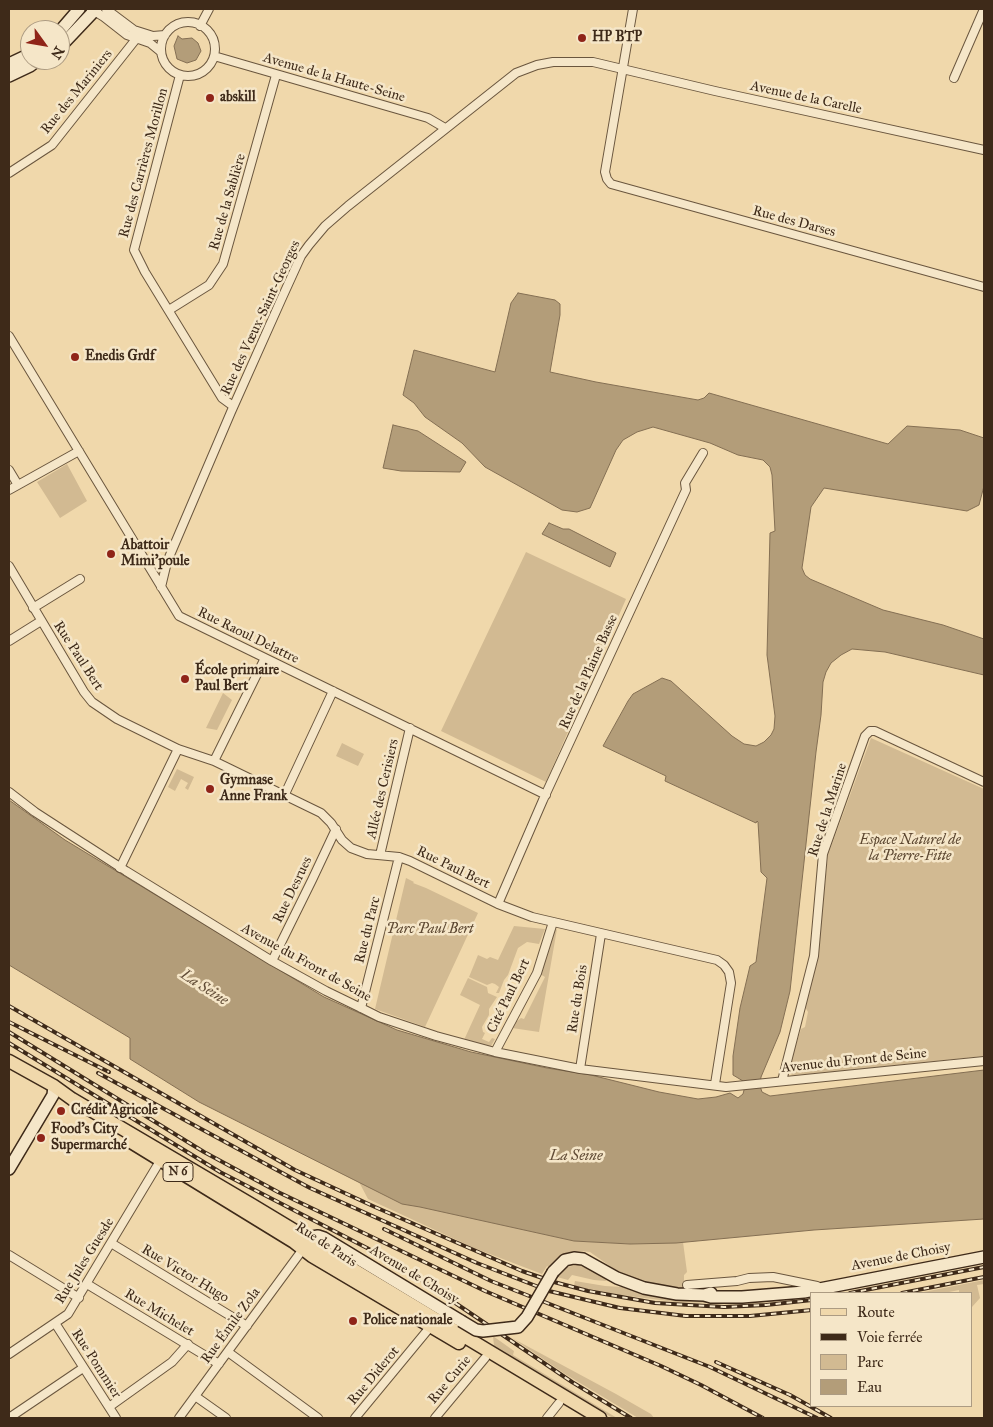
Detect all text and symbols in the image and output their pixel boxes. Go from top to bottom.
north arrow [20,20,70,70]
place label: HP BTP [592,30,642,46]
marker: HP BTP [576,32,588,44]
text: N [47,43,68,62]
street label: Rue des Mariniers [38,46,116,138]
street label: Avenue de la Haute-Seine [261,50,407,106]
street label: Avenue de la Carelle [749,78,863,118]
street label: Rue des Carrières Morillon [116,86,172,240]
place label: abskill [220,90,256,106]
marker: abskill [204,92,216,104]
street label: Rue de la Sablière [206,152,250,252]
street label: Rue des Darses [751,203,837,241]
street label: Rue des Vœux-Saint-Georges [218,238,304,398]
place label: Enedis Grdf [85,349,155,365]
marker: Enedis Grdf [69,351,81,363]
place label: Abattoir Mimi'poule [121,538,190,570]
marker: Abattoir Mimi'poule [105,548,117,560]
street label: Rue Raoul Delattre [195,604,301,668]
street label: Rue de la Plaine Basse [556,612,622,732]
street label: Rue Paul Bert [49,618,107,694]
place label: École primaire Paul Bert [195,663,279,696]
marker: École primaire Paul Bert [179,673,191,685]
street label: Allée des Cerisiers [363,737,403,841]
street label: Rue de la Marine [805,761,851,859]
place label: Gymnase Anne Frank [220,773,287,806]
marker: Gymnase Anne Frank [204,783,216,795]
park label: Espace Naturel de la Pierre-Fitte [859,833,961,866]
street label: Rue Paul Bert [414,843,492,893]
street label: Rue Desrues [270,854,316,926]
street label: Rue du Parc [352,895,384,965]
street label: Avenue du Front de Seine [238,920,374,1006]
park label: Parc Paul Bert [387,922,473,938]
street label: Cité Paul Bert [484,956,534,1036]
street label: Rue du Bois [564,964,592,1034]
water label: La Seine [177,966,231,1010]
street label: Avenue du Front de Seine [780,1045,928,1077]
place label: Crédit Agricole [71,1103,158,1119]
marker: Crédit Agricole [55,1105,67,1117]
place label: Food's City Supermarché [51,1122,127,1154]
marker: Food's City Supermarché [35,1132,47,1144]
water label: La Seine [550,1147,602,1165]
road number: N 6 [163,1162,193,1182]
street label: Rue Jules Guesde [52,1215,118,1307]
street label: Rue de Paris [292,1219,360,1271]
street label: Avenue de Choisy [850,1239,952,1275]
street label: Rue Victor Hugo [138,1241,232,1307]
street label: Avenue de Choisy [366,1242,462,1308]
street label: Rue Émile Zola [198,1285,264,1367]
street label: Rue Michelet [121,1286,197,1340]
legend [810,1292,973,1407]
text: Route [857,1303,895,1321]
place label: Police nationale [363,1313,453,1329]
marker: Police nationale [347,1315,359,1327]
street label: Rue Pommier [67,1326,125,1402]
text: Voie ferrée [857,1328,922,1346]
street label: Rue Diderot [345,1343,403,1409]
street label: Rue Curie [425,1352,475,1408]
text: Parc [857,1353,884,1371]
text: Eau [857,1378,882,1396]

